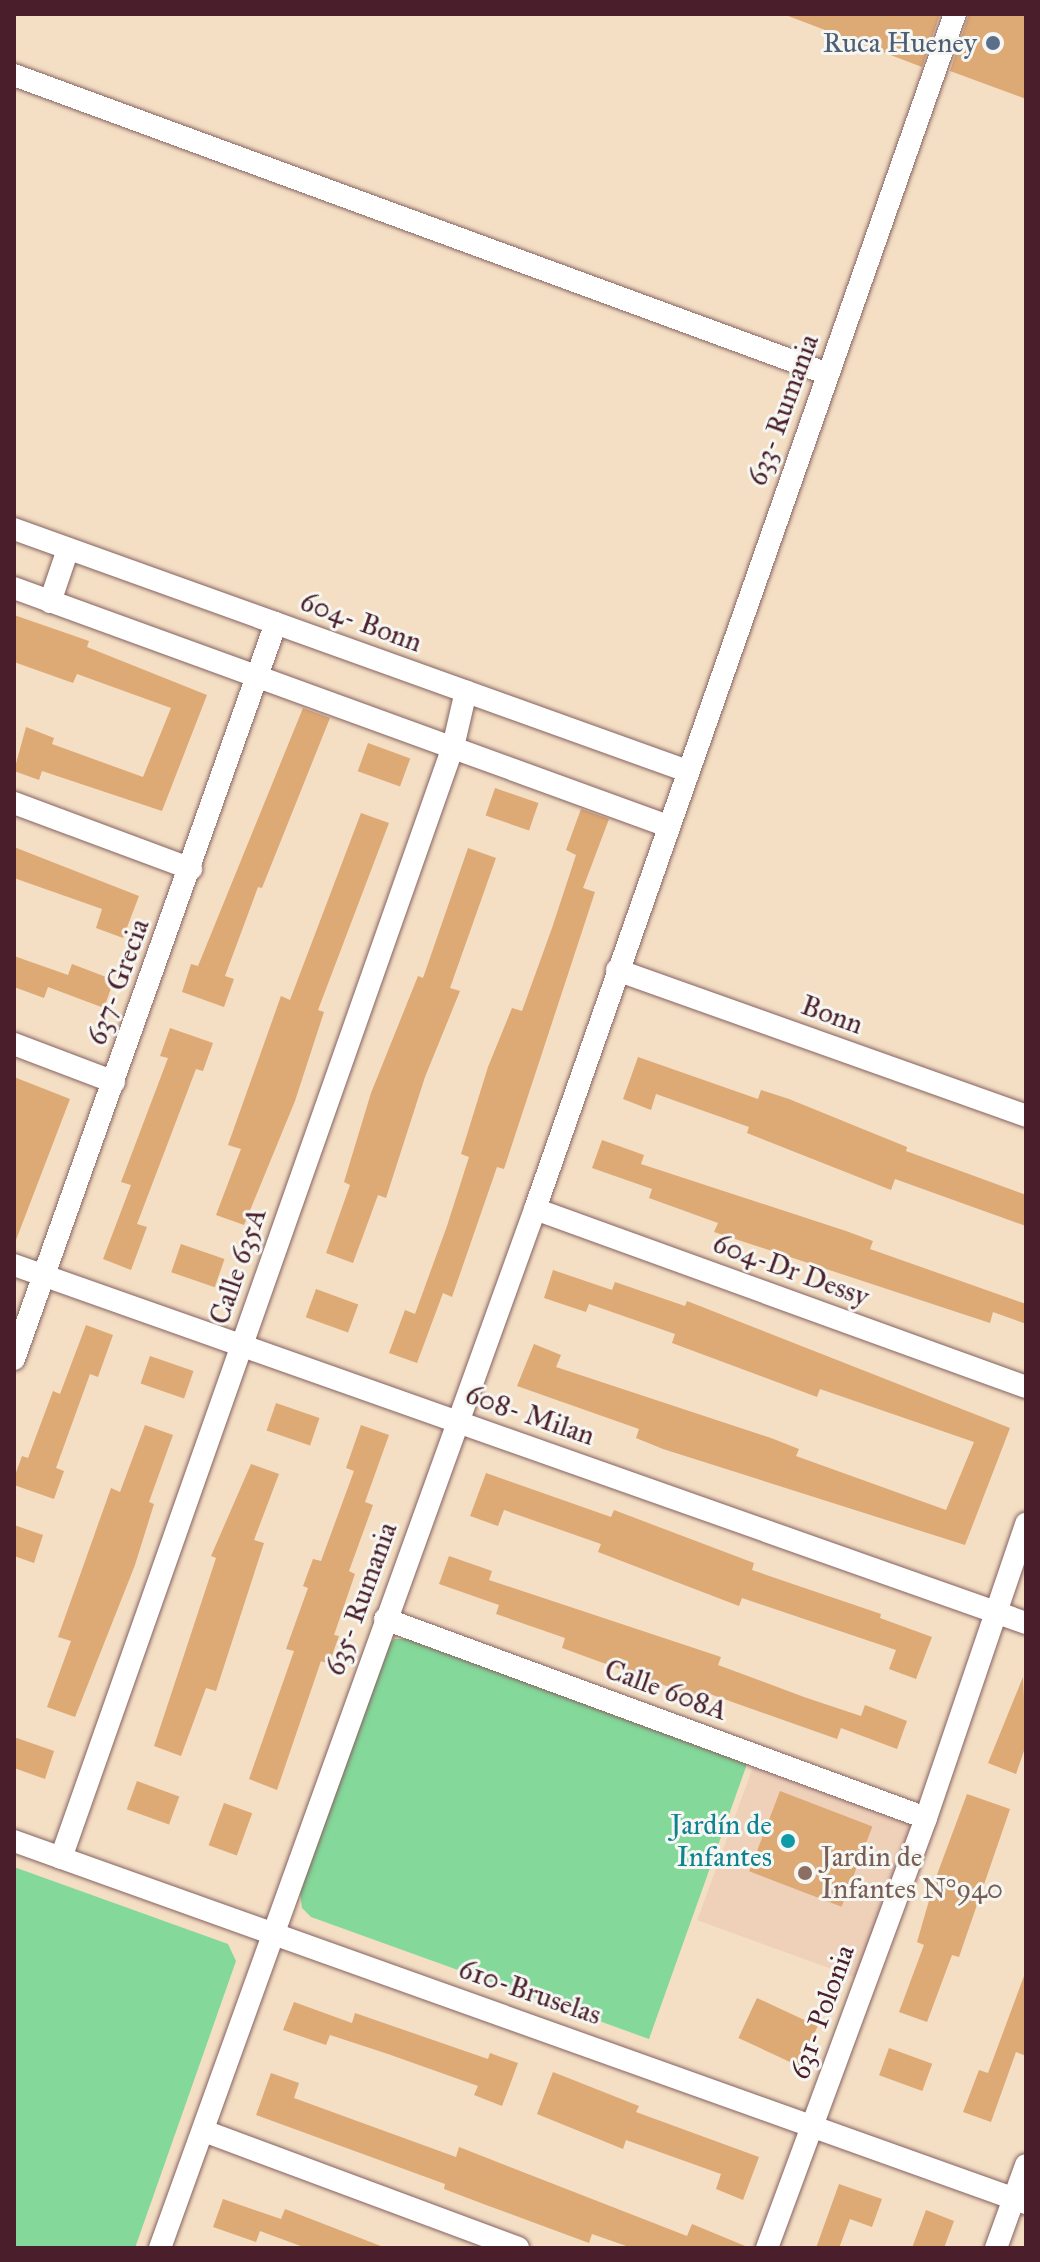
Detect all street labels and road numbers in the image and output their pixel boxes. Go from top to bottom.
street label: 633- Rumania [740,330,826,490]
street label: 604- Bonn [296,585,426,659]
street label: 637- Grecia [80,914,156,1050]
street label: Bonn [797,988,867,1042]
street label: Calle 635A [202,1203,274,1329]
street label: 604-Dr Dessy [708,1226,874,1314]
street label: 608- Milan [461,1377,599,1453]
street label: 635- Rumania [318,1518,404,1680]
street label: Calle 608A [600,1652,732,1728]
street label: 631- Polonia [782,1940,862,2084]
street label: 610-Bruselas [454,1952,606,2032]

